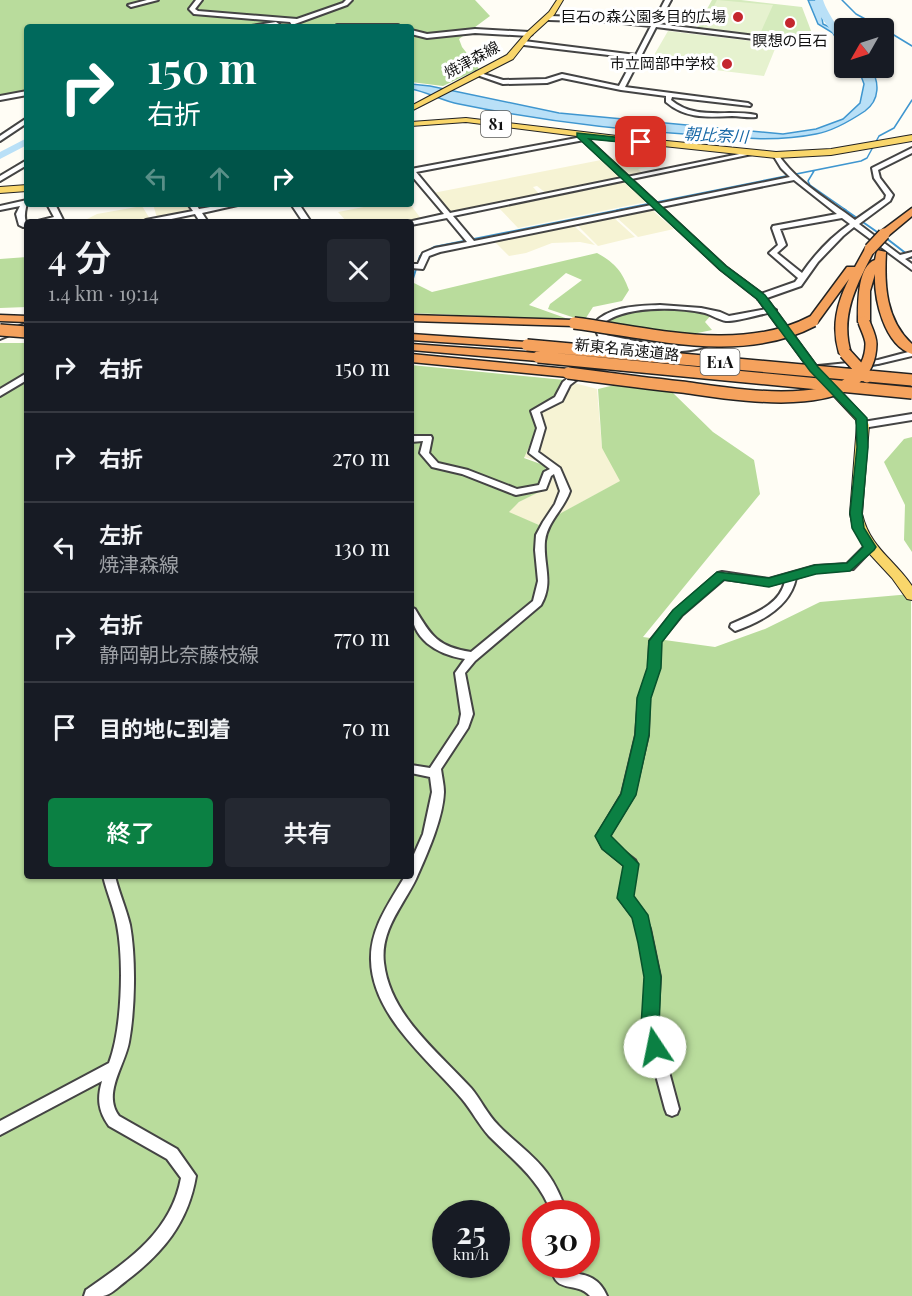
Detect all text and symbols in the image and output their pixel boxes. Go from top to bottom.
place label: 巨石の森公園多目的広場 [561,6,726,26]
marker: 巨石の森公園多目的広場 [731,10,745,24]
marker: 瞑想の巨石 [783,16,797,30]
north arrow [834,18,894,78]
map controls [834,18,894,78]
place label: 瞑想の巨石 [752,30,828,50]
street label: 焼津森線 [440,36,503,82]
text: 150 m [147,39,257,95]
icon: right [48,48,126,126]
place label: 市立岡部中学校 [610,53,715,73]
marker: 市立岡部中学校 [720,57,734,71]
text: 右折 [147,95,201,131]
road number: 81 [481,111,511,137]
pin [615,116,666,167]
water label: 朝比奈川 [684,122,751,147]
icon: arrive [624,125,657,158]
icon: left [140,162,173,195]
icon: ahead [203,162,236,195]
icon: right [266,162,299,195]
text: 4 分 [48,232,111,280]
button: close [327,239,390,302]
text: 1.4 km · 19:14 [48,279,159,306]
street label: 新東名高速道路 [574,334,680,364]
road number: E1A [700,349,740,375]
icon: right [48,351,81,384]
text: 150 m [335,352,390,382]
text: 右折 [99,353,143,383]
icon: right [48,441,81,474]
text: 270 m [332,442,390,472]
text: 右折 [99,443,143,473]
text: 左折 [99,519,143,549]
icon: left [48,531,81,564]
text: 130 m [334,532,390,562]
text: 焼津森線 [99,550,179,577]
text: 右折 [99,609,143,639]
icon: right [48,621,81,654]
text: 770 m [334,622,390,652]
text: 静岡朝比奈藤枝線 [99,640,259,667]
icon: arrive [48,711,81,744]
text: 70 m [343,712,390,742]
text: 目的地に到着 [99,713,231,743]
button: 終了 [48,798,213,867]
button: 共有 [225,798,390,867]
position arrow [623,1015,687,1079]
speed limit sign: 30 [522,1200,600,1278]
text: 25 [456,1212,486,1252]
text: km/h [453,1244,489,1264]

